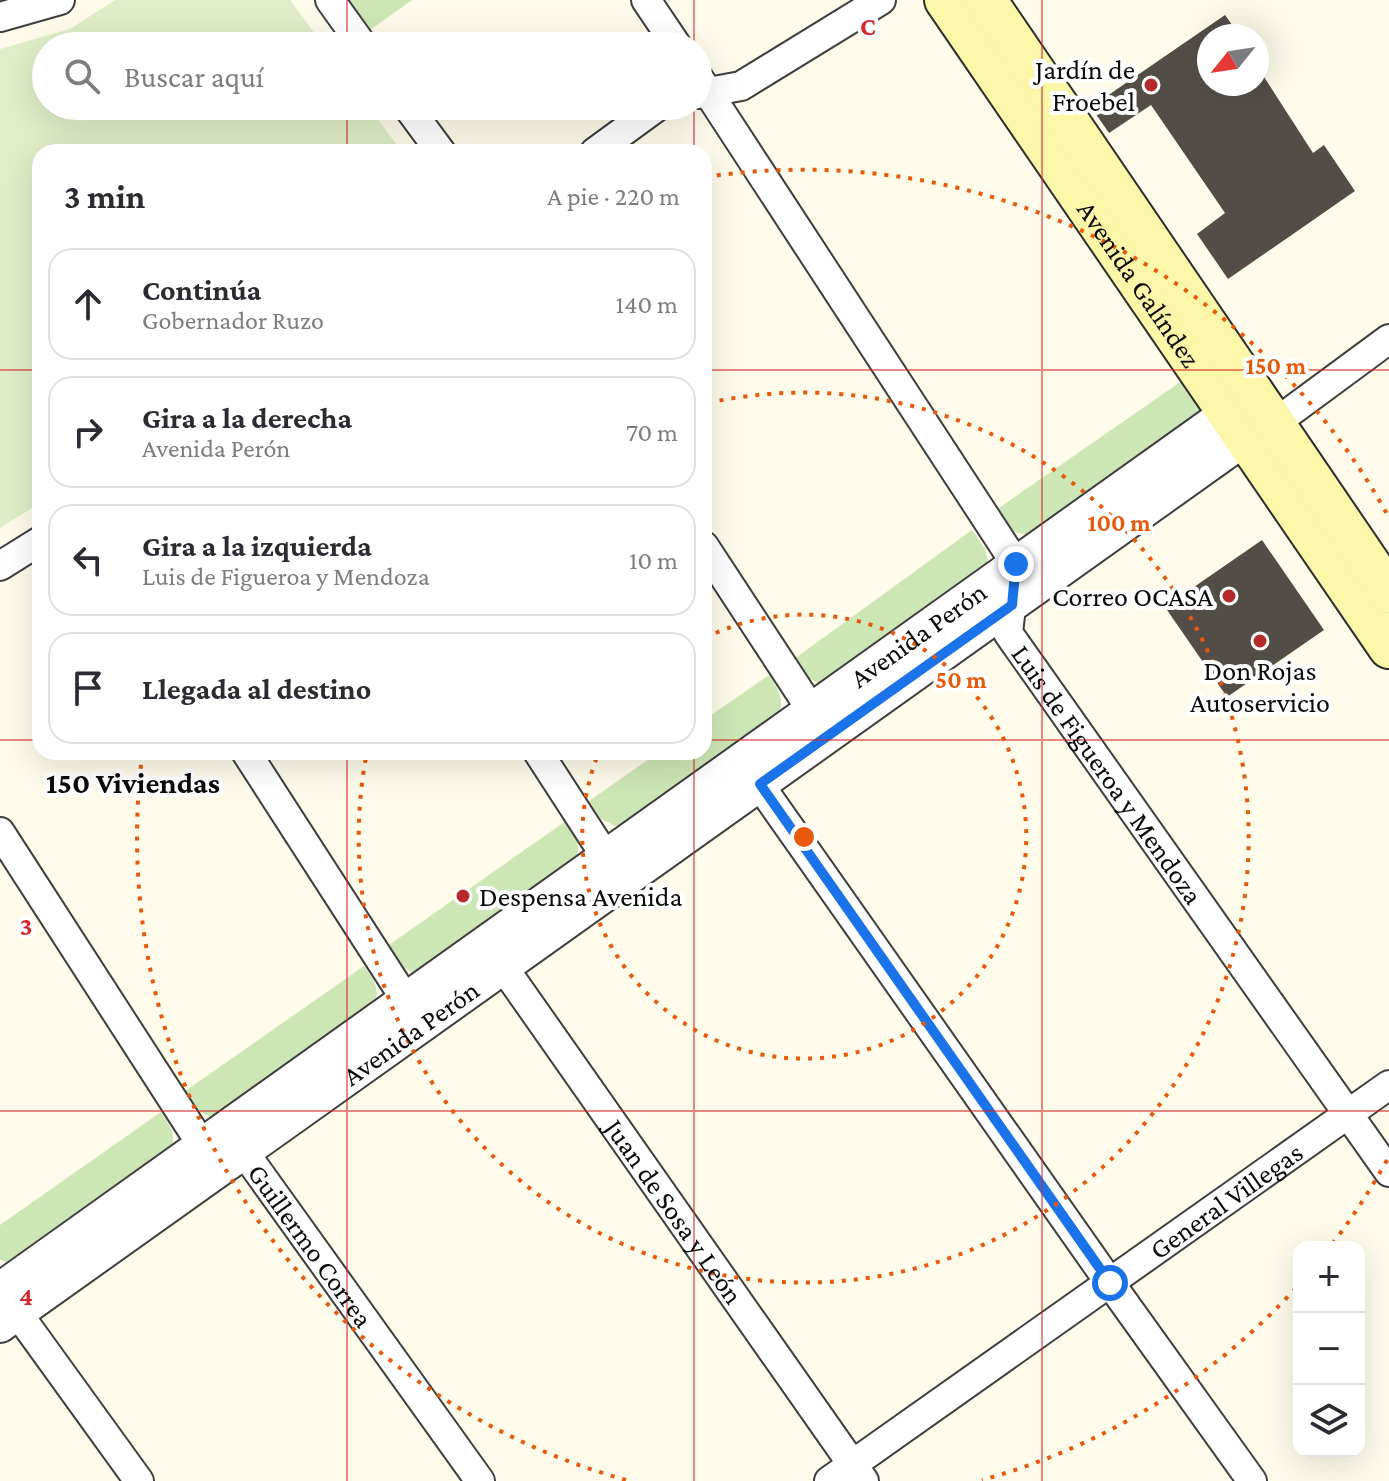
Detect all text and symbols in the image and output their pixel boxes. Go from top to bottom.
text: C [860,12,876,41]
north arrow [1197,24,1269,96]
search box [32,32,712,120]
icon: search [60,54,104,98]
place label: Jardín de Froebel [1032,54,1135,117]
text: Buscar aquí [124,60,264,93]
marker: Jardín de Froebel [1142,76,1160,94]
text: 3 min [64,178,145,215]
text: A pie · 220 m [547,182,680,211]
street label: Avenida Galíndez [1072,195,1207,373]
text: Continúa [142,273,261,306]
icon: ahead [66,282,110,326]
text: 140 m [616,290,678,319]
text: Gobernador Ruzo [142,306,324,335]
text: 150 m [1246,352,1307,379]
text: Gira a la derecha [142,401,352,434]
icon: right [66,410,110,454]
text: 70 m [626,418,678,447]
text: Avenida Perón [142,434,290,463]
text: 100 m [1087,509,1151,536]
text: Gira a la izquierda [142,529,372,562]
icon: left [66,538,110,582]
text: 10 m [629,546,678,575]
route end [998,546,1034,582]
text: Luis de Figueroa y Mendoza [142,562,430,591]
street label: Avenida Perón [844,575,992,693]
place label: Correo OCASA [1052,581,1213,612]
marker: Correo OCASA [1220,587,1238,605]
marker: Don Rojas Autoservicio [1251,632,1269,650]
street label: Luis de Figueroa y Mendoza [1006,639,1210,910]
place label: Don Rojas Autoservicio [1190,655,1330,718]
icon: arrive [66,666,110,710]
text: 50 m [935,666,987,693]
text: Llegada al destino [142,672,371,705]
district label: 150 Viviendas [46,766,220,799]
centre of rings [790,823,818,851]
place label: Despensa Avenida [479,881,683,912]
marker: Despensa Avenida [454,887,472,905]
text: 3 [20,912,32,941]
street label: Avenida Perón [336,974,485,1092]
street label: Juan de Sosa y León [598,1111,750,1310]
street label: General Villegas [1144,1136,1308,1265]
street label: Guillermo Correa [242,1158,380,1333]
map controls [1293,1241,1365,1457]
button: + [1293,1241,1365,1313]
route start [1092,1265,1128,1301]
text: 4 [19,1282,33,1311]
button: − [1293,1313,1365,1385]
button: layers [1293,1385,1365,1457]

